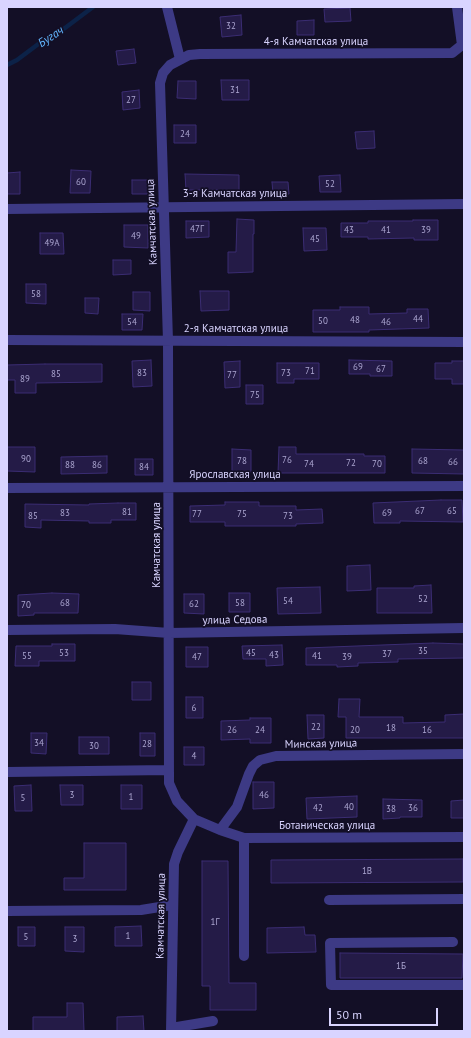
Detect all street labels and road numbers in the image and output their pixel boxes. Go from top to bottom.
street label: 4-я Камчатская улица [264,35,368,49]
street label: Камчатская улица [144,179,160,265]
street label: 3-я Камчатская улица [183,187,287,201]
street label: 2-я Камчатская улица [184,322,288,336]
street label: Ярославская улица [189,468,281,482]
street label: Камчатская улица [150,502,164,588]
street label: улица Седова [202,613,268,627]
street label: Минская улица [285,737,357,751]
street label: Ботаническая улица [279,819,375,833]
street label: Камчатская улица [154,873,168,959]

